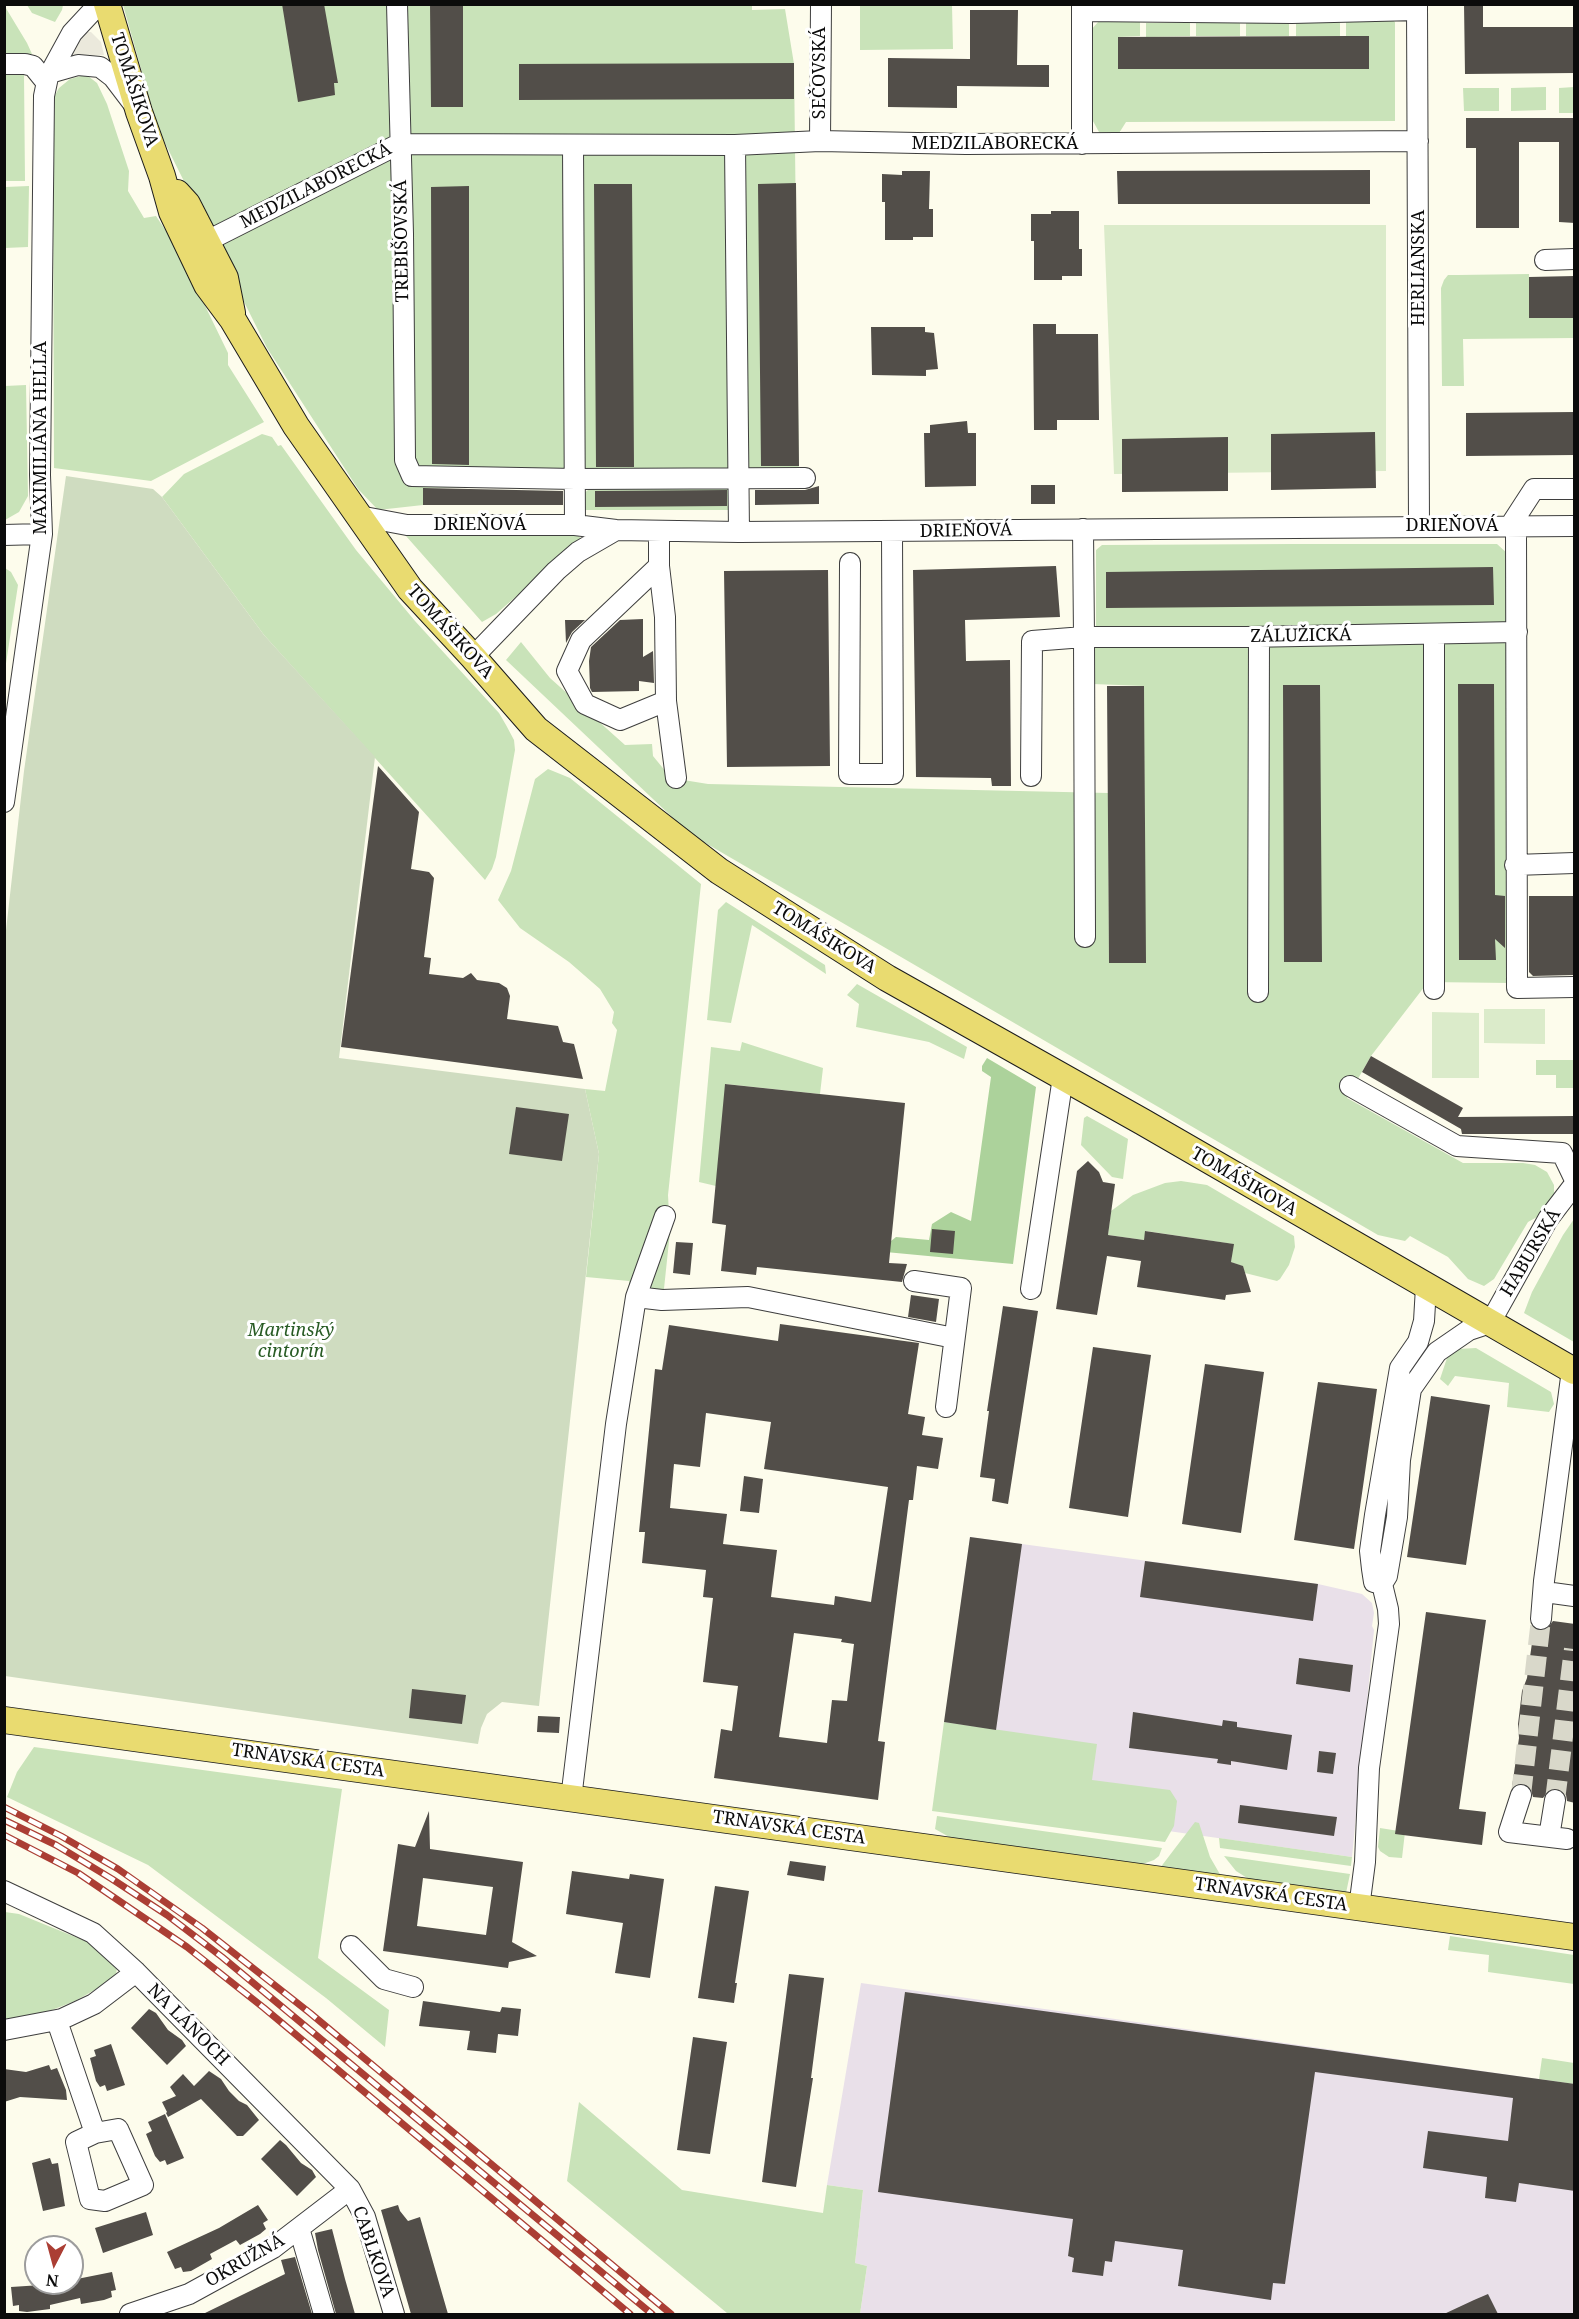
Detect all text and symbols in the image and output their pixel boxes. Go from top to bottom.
street label: SEČOVSKÁ [809,27,831,119]
street label: TOMÁŠIKOVA [105,30,163,150]
street label: MEDZILABORECKÁ [912,133,1078,155]
street label: MEDZILABORECKÁ [237,139,395,233]
street label: TREBIŠOVSKÁ [390,180,414,302]
street label: HERLIANSKA [1408,210,1430,326]
street label: MAXIMILIÁNA HELLA [30,341,52,535]
street label: DRIEŇOVÁ [434,514,526,536]
street label: DRIEŇOVÁ [1406,515,1498,537]
street label: DRIEŇOVÁ [919,519,1013,543]
street label: TOMÁŠIKOVA [402,581,498,683]
street label: ZÁLUŽICKÁ [1250,624,1352,648]
street label: TOMÁŠIKOVA [768,897,880,979]
street label: TOMÁŠIKOVA [1187,1143,1301,1221]
street label: HABURSKÁ [1496,1205,1566,1301]
park label: Martinský cintorín [248,1320,334,1362]
street label: TRNAVSKÁ CESTA [230,1740,386,1782]
street label: TRNAVSKÁ CESTA [711,1807,867,1849]
street label: TRNAVSKÁ CESTA [1193,1874,1349,1916]
street label: NA LÁNOCH [142,1979,234,2071]
street label: CABLKOVA [347,2203,399,2301]
street label: OKRUŽNÁ [202,2230,288,2292]
north arrow [24,2235,84,2295]
text: N [45,2269,60,2293]

